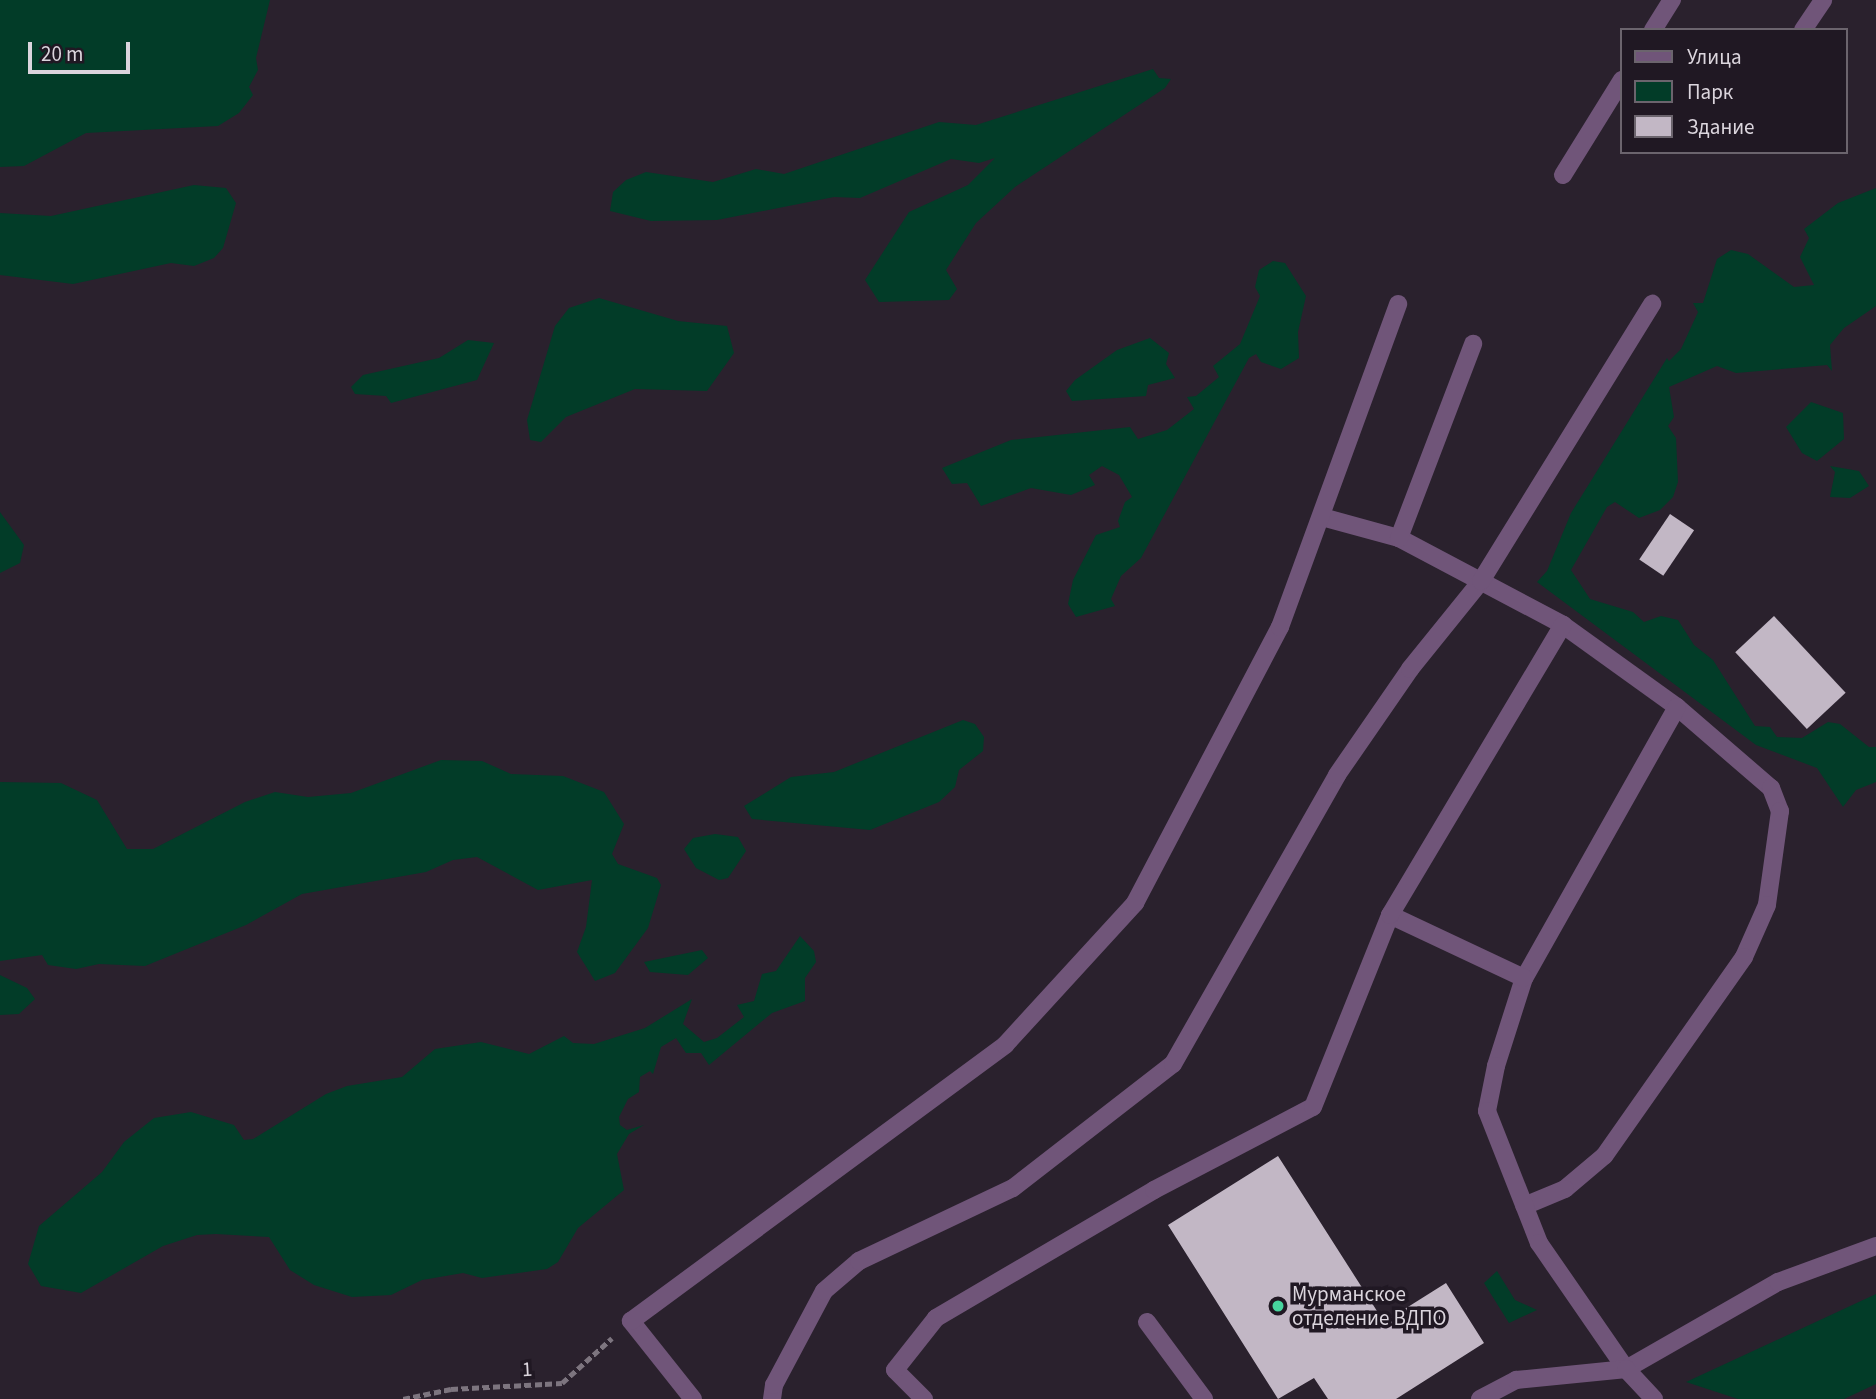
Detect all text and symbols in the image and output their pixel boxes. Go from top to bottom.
scale bar [32,28,133,72]
legend [1620,28,1848,154]
text: 20 m [41,39,83,69]
text: Улица [1687,42,1742,72]
text: Парк [1687,77,1733,107]
text: Здание [1687,112,1755,142]
place label: Мурманское отделение ВДПО [1292,1281,1447,1331]
marker: Мурманское отделение ВДПО [1270,1298,1286,1314]
street label: 1 [521,1356,533,1382]

